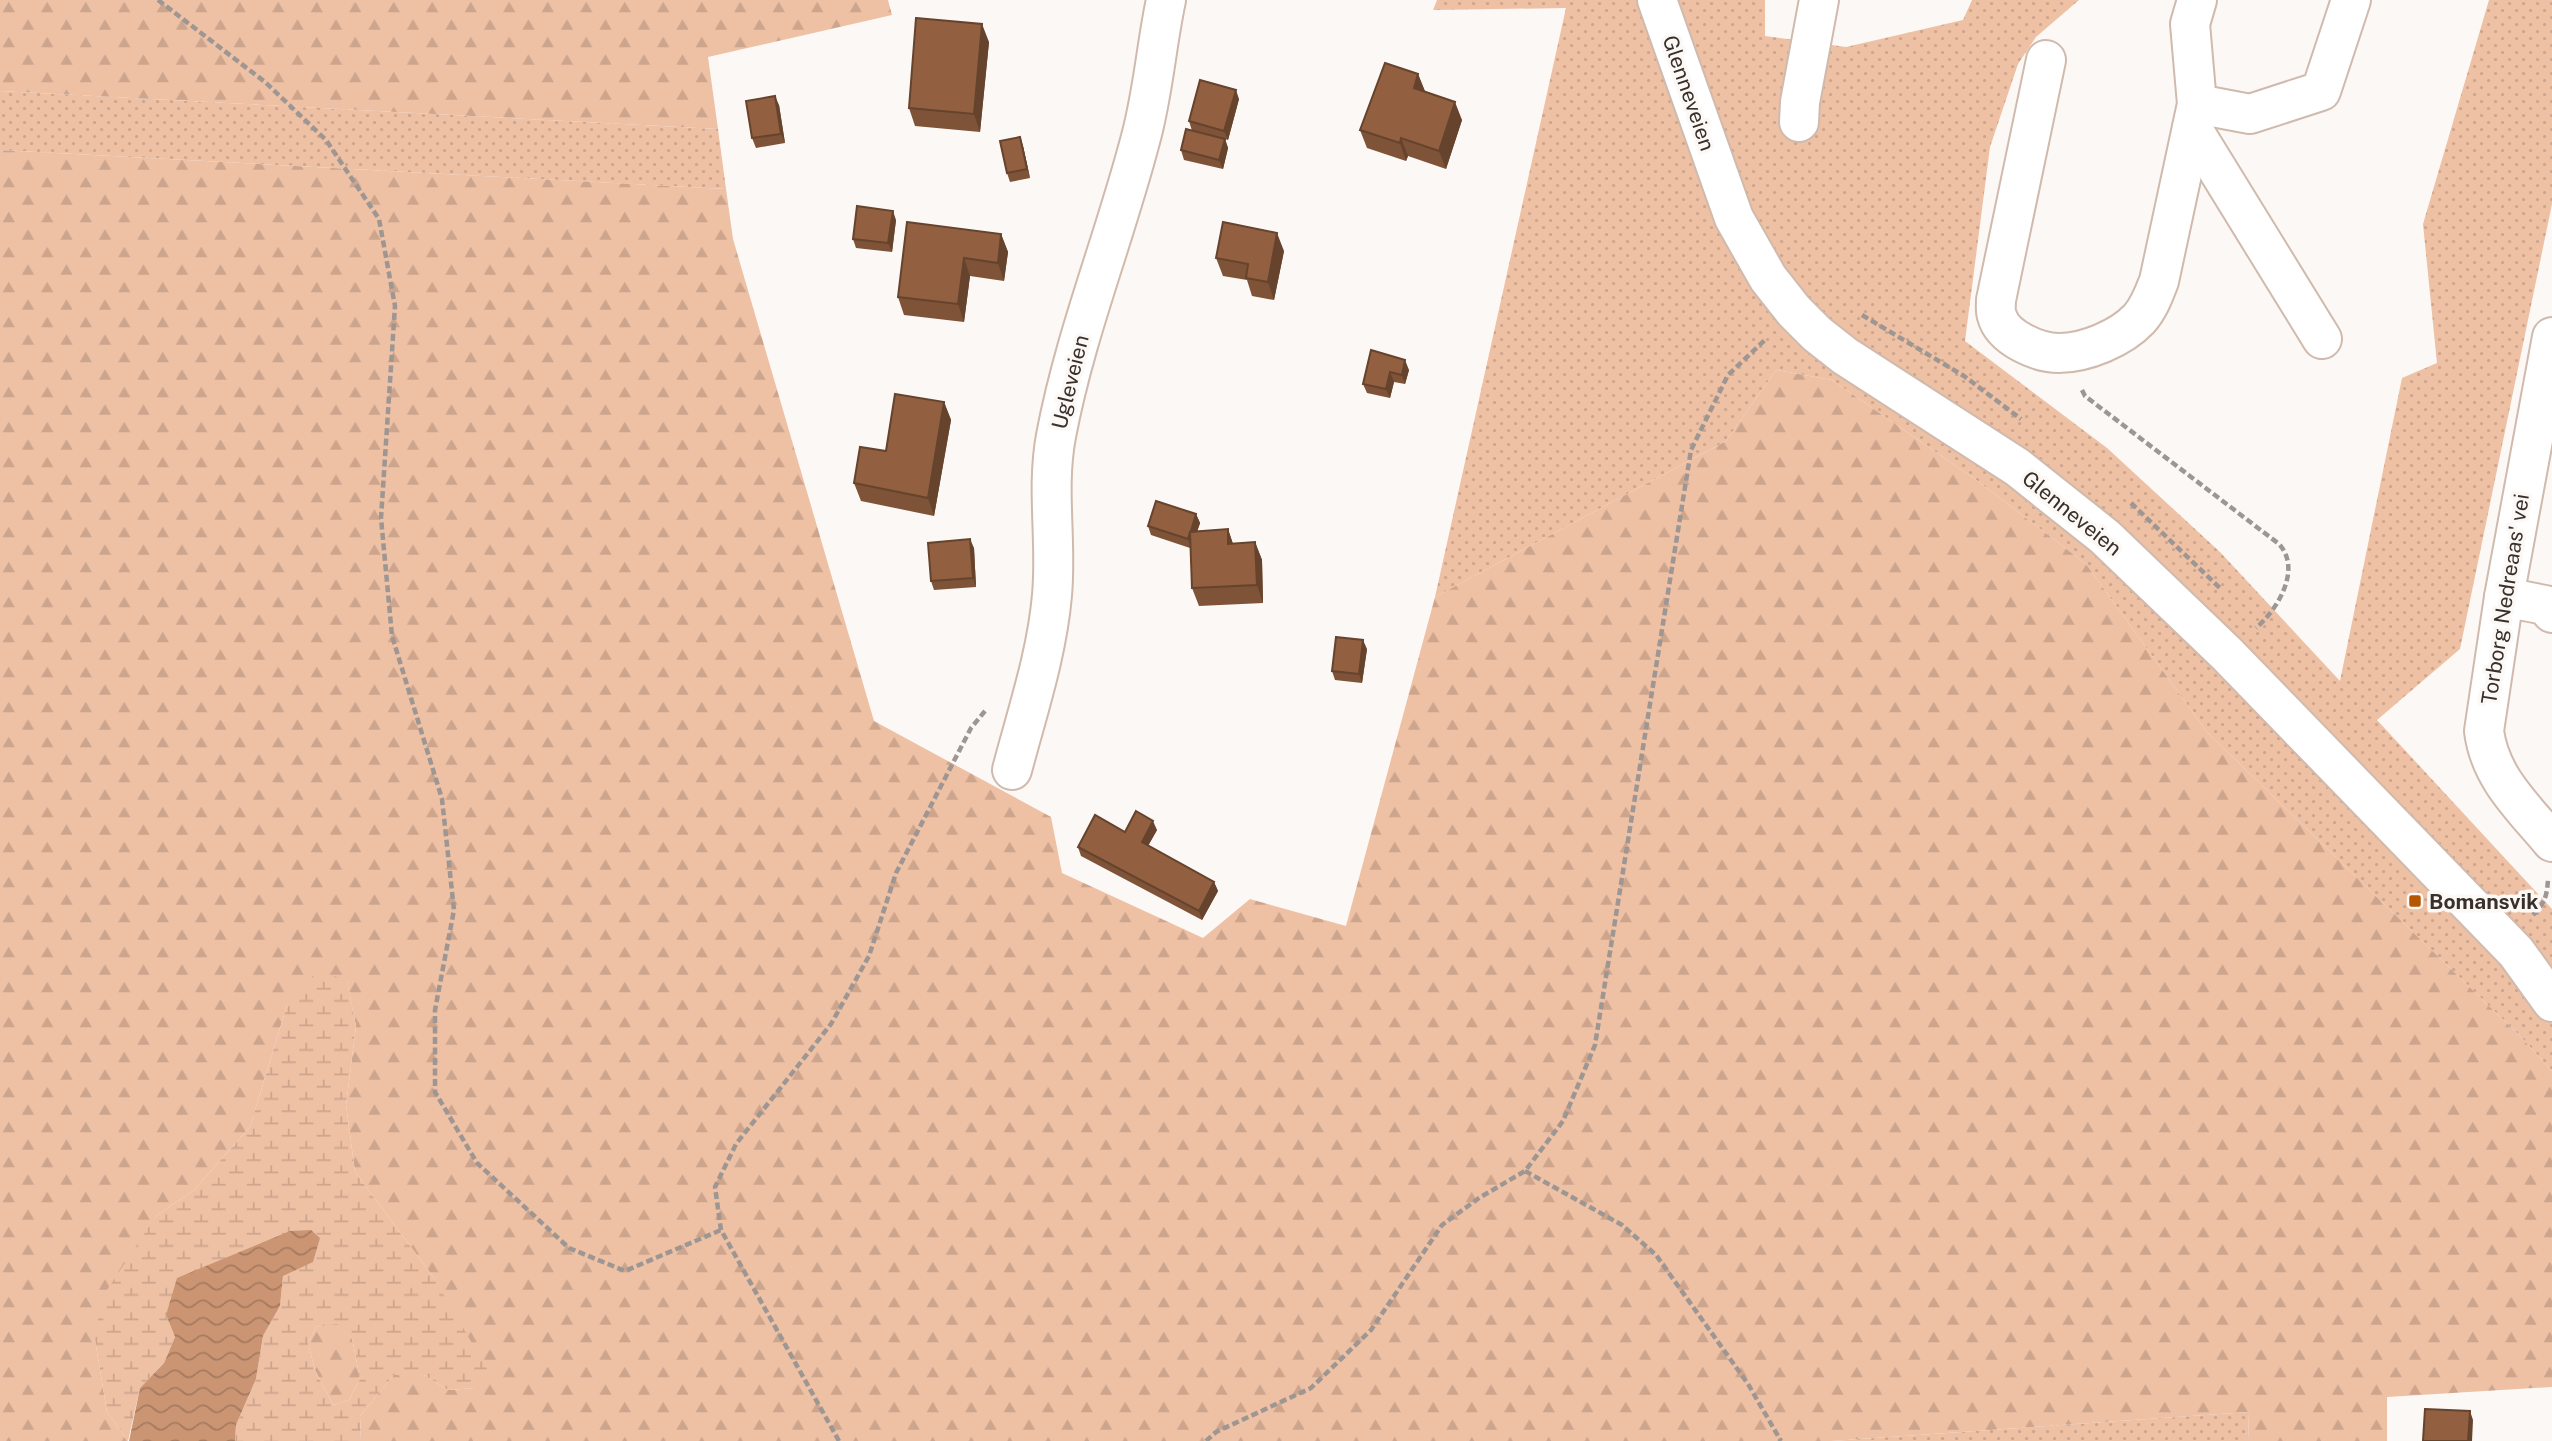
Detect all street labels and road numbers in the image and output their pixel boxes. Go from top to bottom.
street label: Glenneveien [1658,32,1720,154]
street label: Ugleveien [1046,332,1094,432]
street label: Glenneveien [2017,465,2127,561]
street label: Torborg Nedreaas' vei [2476,492,2534,706]

